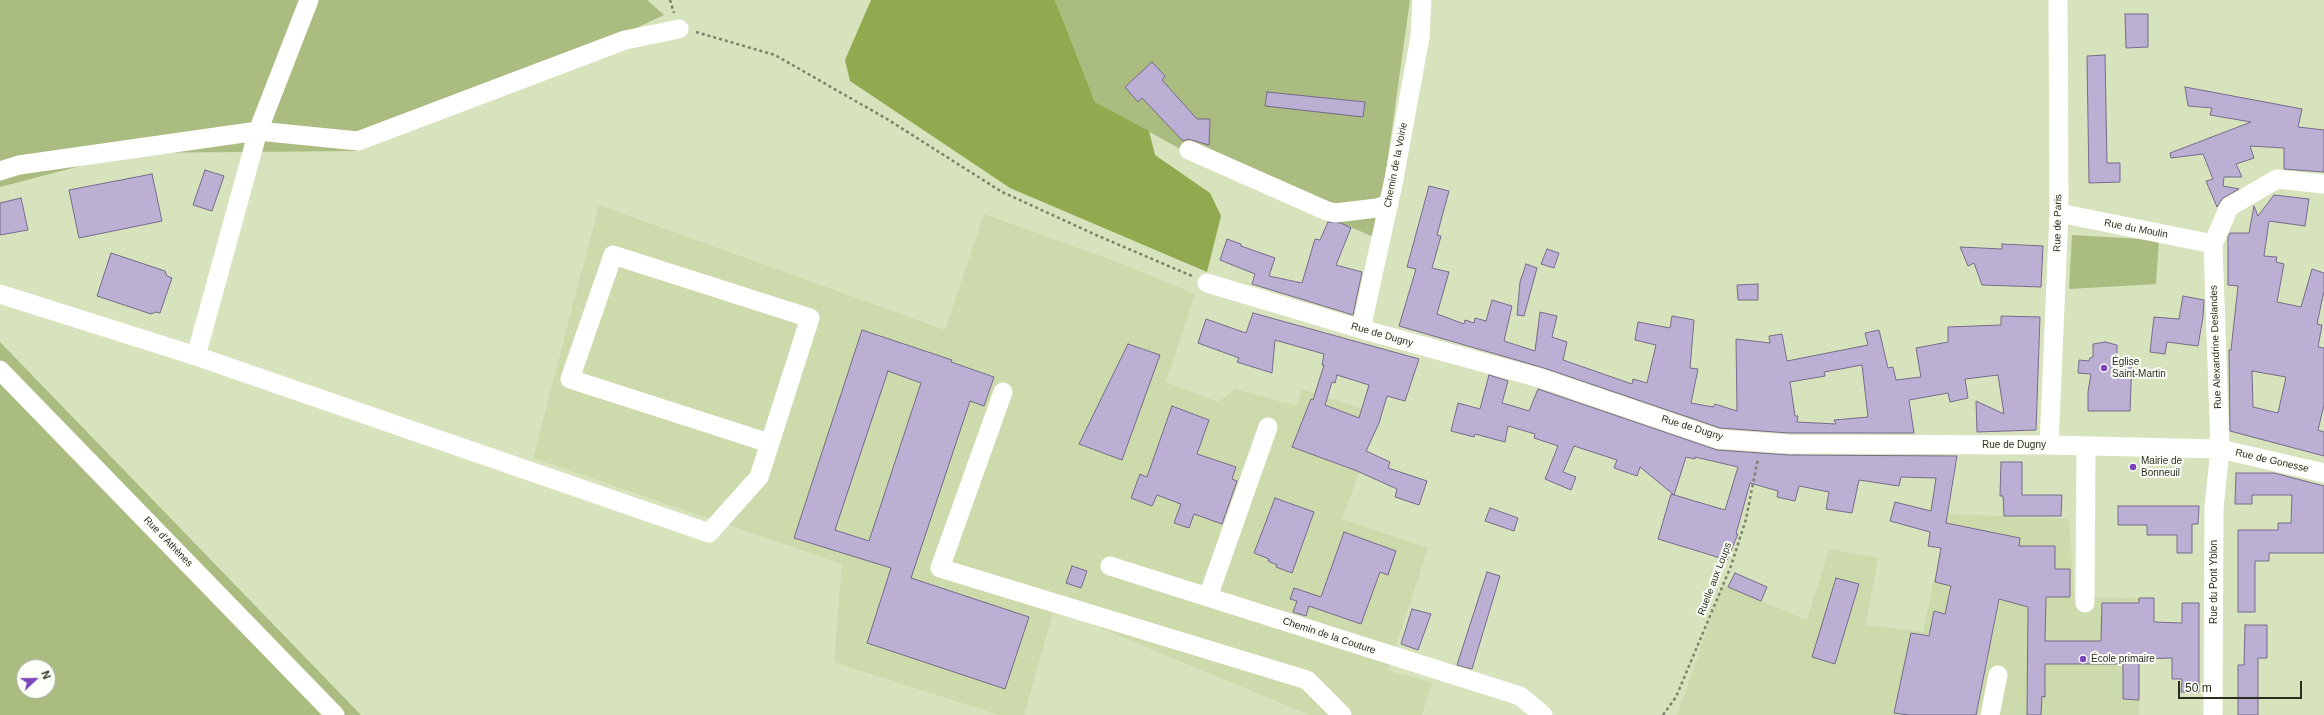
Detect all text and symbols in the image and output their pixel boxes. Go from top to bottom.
street label: Chemin de la Voirie [1382,121,1410,209]
street label: Rue de Paris [2051,194,2065,252]
street label: Rue du Moulin [2103,217,2169,241]
street label: Rue Alexandrine Deslandes [2208,285,2224,409]
street label: Rue de Dugny [1350,320,1414,350]
place label: Église Saint-Martin [2112,356,2166,380]
marker: Église Saint-Martin [2099,363,2109,373]
street label: Rue de Dugny [1660,413,1724,443]
street label: Rue de Dugny [1982,439,2046,451]
street label: Rue de Gonesse [2234,447,2310,475]
place label: Mairie de Bonneuil [2141,455,2182,478]
marker: Mairie de Bonneuil [2128,462,2138,472]
street label: Rue d'Athènes [141,514,195,570]
street label: Rue du Pont Yblon [2208,540,2220,624]
street label: Ruelle aux Loups [1696,541,1734,617]
street label: Chemin de la Couture [1281,615,1377,657]
place label: École primaire [2091,653,2155,665]
marker: École primaire [2078,654,2088,664]
north arrow [16,659,56,699]
text: N [39,669,53,681]
scale bar [2180,673,2304,699]
text: 50 m [2185,681,2212,695]

